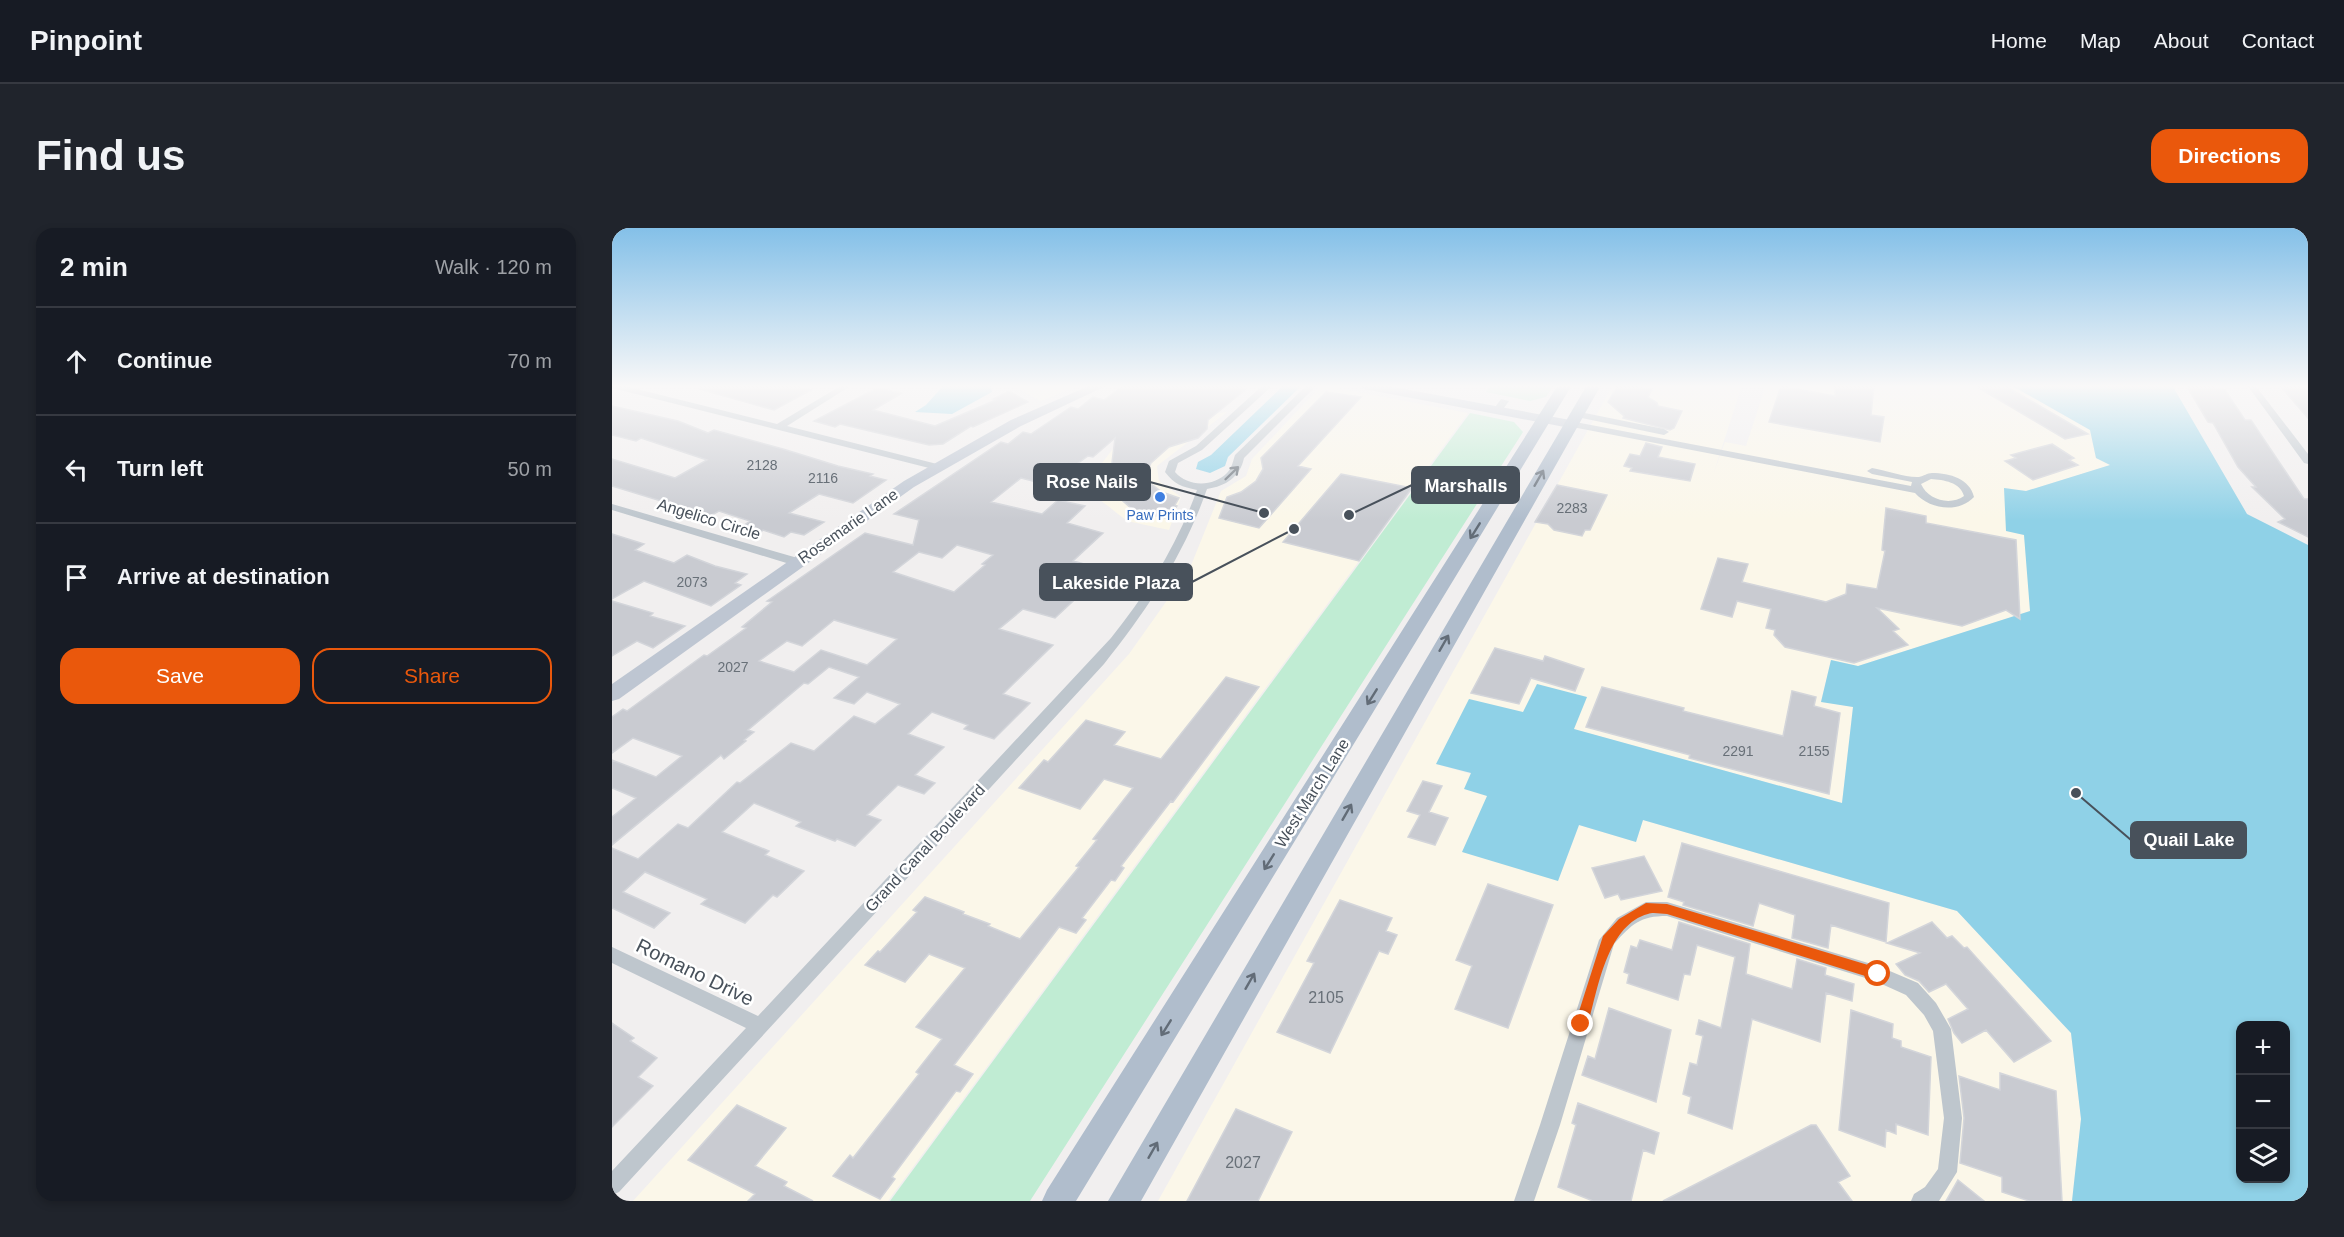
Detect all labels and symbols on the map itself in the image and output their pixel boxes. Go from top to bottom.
house number: 2128 [746,457,778,473]
callout: Rose Nails [1034,464,1150,500]
one-way arrow [1224,466,1239,481]
callout: Marshalls [1412,467,1519,503]
house number: 2116 [808,470,838,486]
one-way arrow [1533,470,1545,487]
text: Rose Nails [1046,472,1138,492]
text: Marshalls [1424,476,1508,496]
street label: Rosemarie Lane [795,485,901,567]
marker: Paw Prints [1153,490,1167,504]
street label: Angelico Circle [655,495,763,543]
house number: 2283 [1556,500,1588,516]
place label: Paw Prints [1127,507,1193,523]
one-way arrow [1468,522,1480,539]
callout: Lakeside Plaza [1040,564,1192,600]
text: Lakeside Plaza [1052,573,1181,593]
house number: 2073 [676,574,708,590]
one-way arrow [1439,635,1451,652]
house number: 2027 [717,659,749,675]
one-way arrow [1365,688,1377,705]
street label: West March Lane [1272,735,1352,851]
house number: 2291 [1722,743,1754,759]
house number: 2155 [1798,743,1830,759]
street label: Grand Canal Boulevard [862,781,988,915]
one-way arrow [1342,804,1354,821]
callout: Quail Lake [2131,822,2246,858]
text: Quail Lake [2143,830,2235,850]
one-way arrow [1262,853,1274,870]
street label: Romano Drive [633,934,757,1010]
route start [1864,960,1890,986]
one-way arrow [1244,973,1256,990]
house number: 2105 [1308,989,1344,1006]
route end [1567,1010,1593,1036]
one-way arrow [1159,1019,1171,1036]
one-way arrow [1147,1142,1159,1159]
house number: 2027 [1225,1154,1261,1171]

